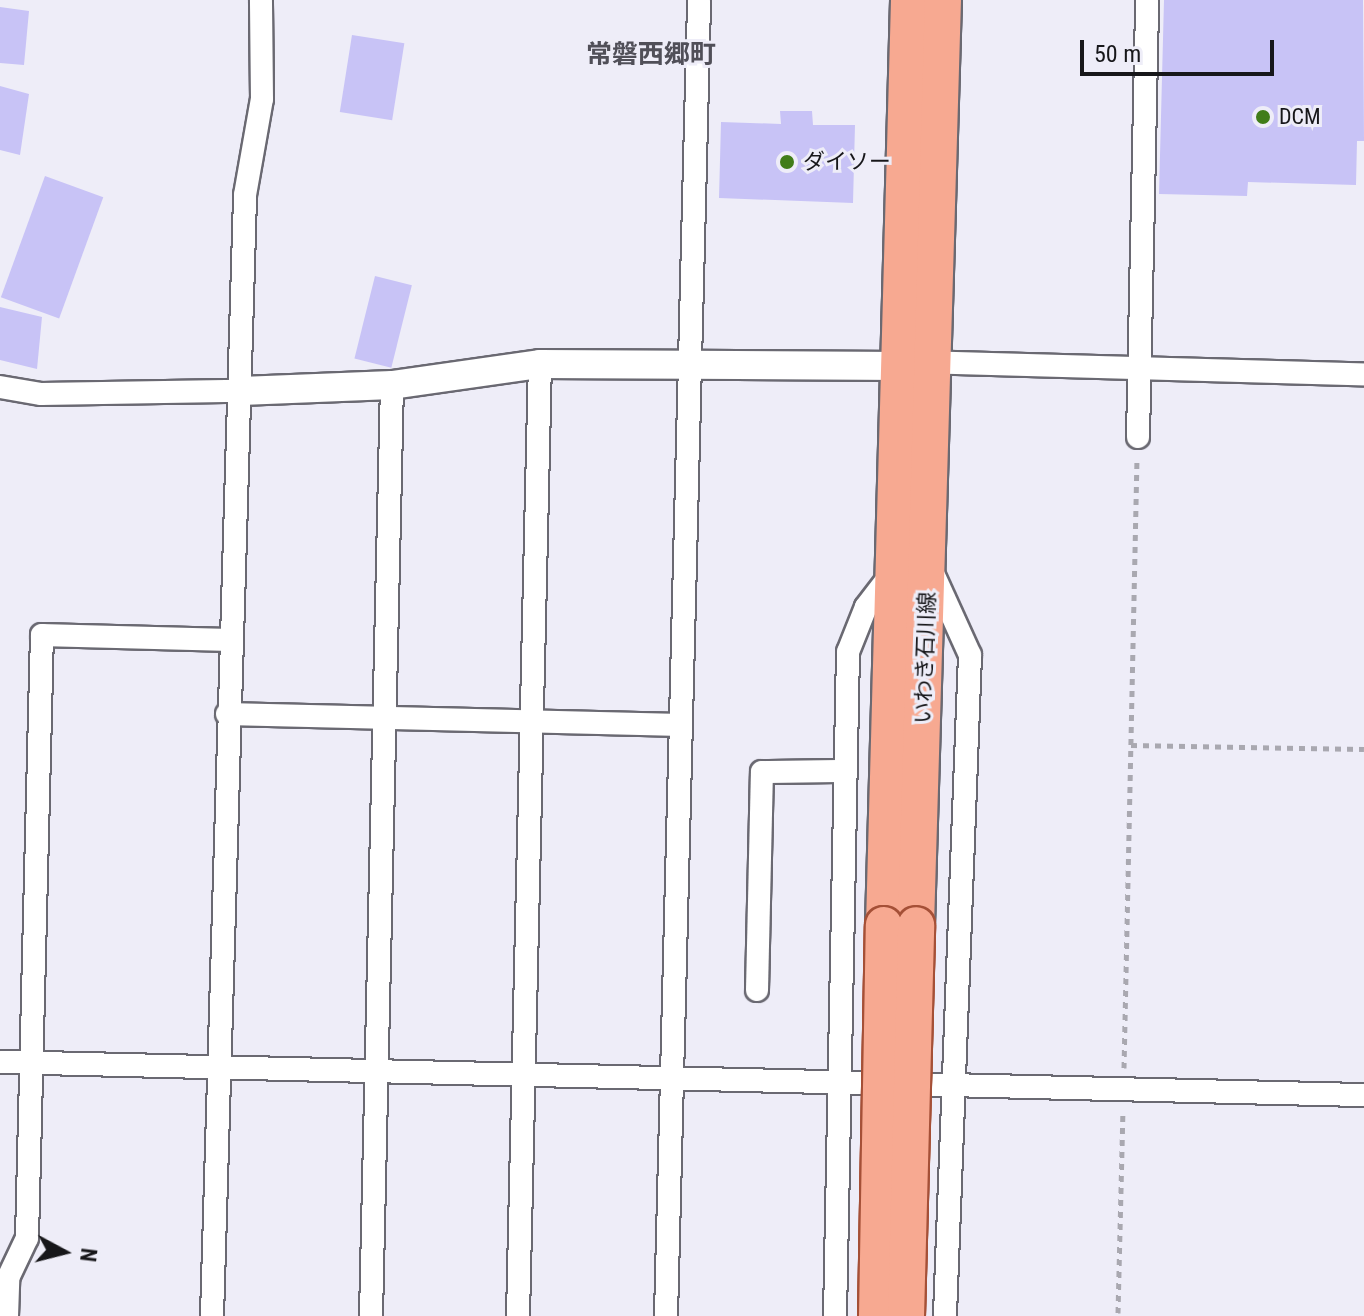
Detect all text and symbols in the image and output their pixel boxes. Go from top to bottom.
scale bar [1084,24,1278,74]
district label: 常磐西郷町 [586,39,716,71]
text: 50 m [1094,40,1141,68]
place label: DCM [1279,104,1321,130]
marker: DCM [1254,108,1272,126]
place label: ダイソー [803,149,891,175]
marker: ダイソー [778,153,796,171]
street label: いわき石川線 [910,592,940,724]
north arrow [24,1212,104,1292]
text: N [75,1247,102,1263]

